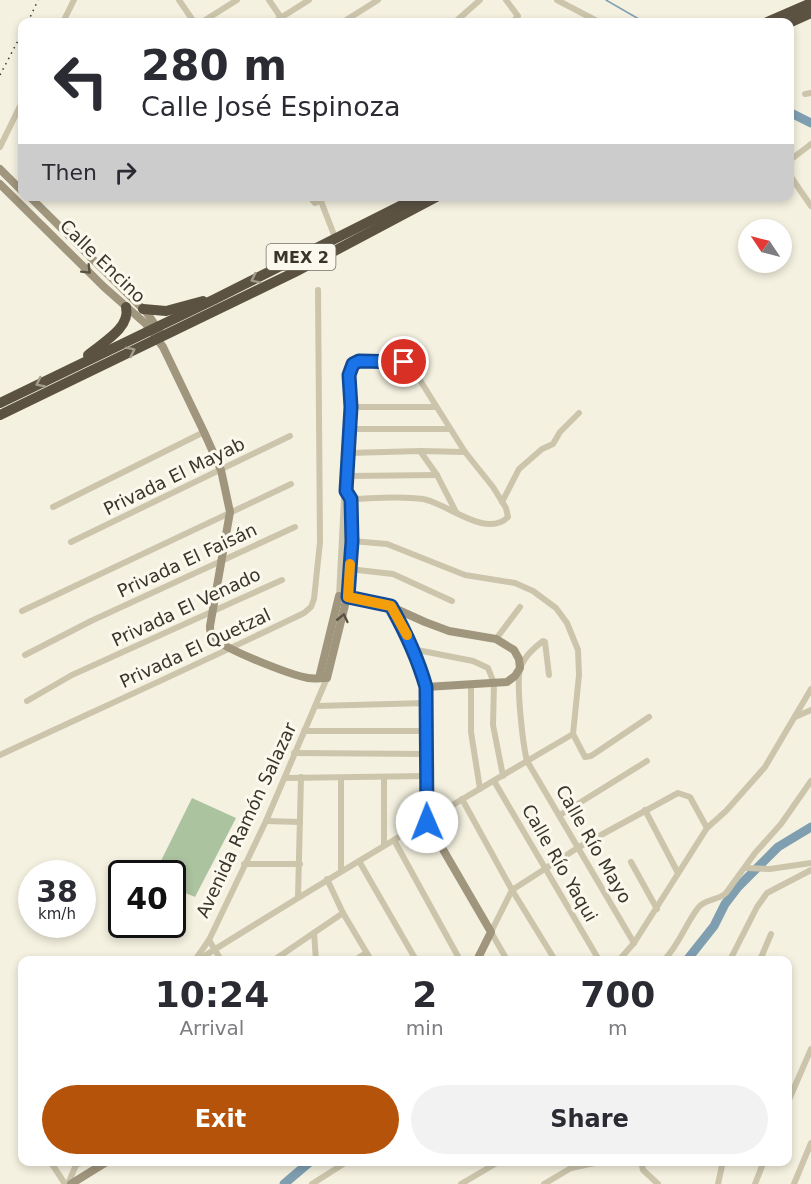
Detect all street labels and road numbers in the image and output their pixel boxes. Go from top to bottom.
street label: Calle Encino [56,215,150,307]
road number: MEX 2 [266,244,336,270]
street label: Privada El Mayab [100,433,248,519]
street label: Privada El Faisán [114,518,260,602]
street label: Privada El Venado [108,563,264,651]
street label: Privada El Quetzal [116,604,274,692]
street label: Avenida Ramón Salazar [192,719,301,921]
street label: Calle Río Mayo [552,781,636,907]
street label: Calle Río Yaqui [518,801,602,925]

